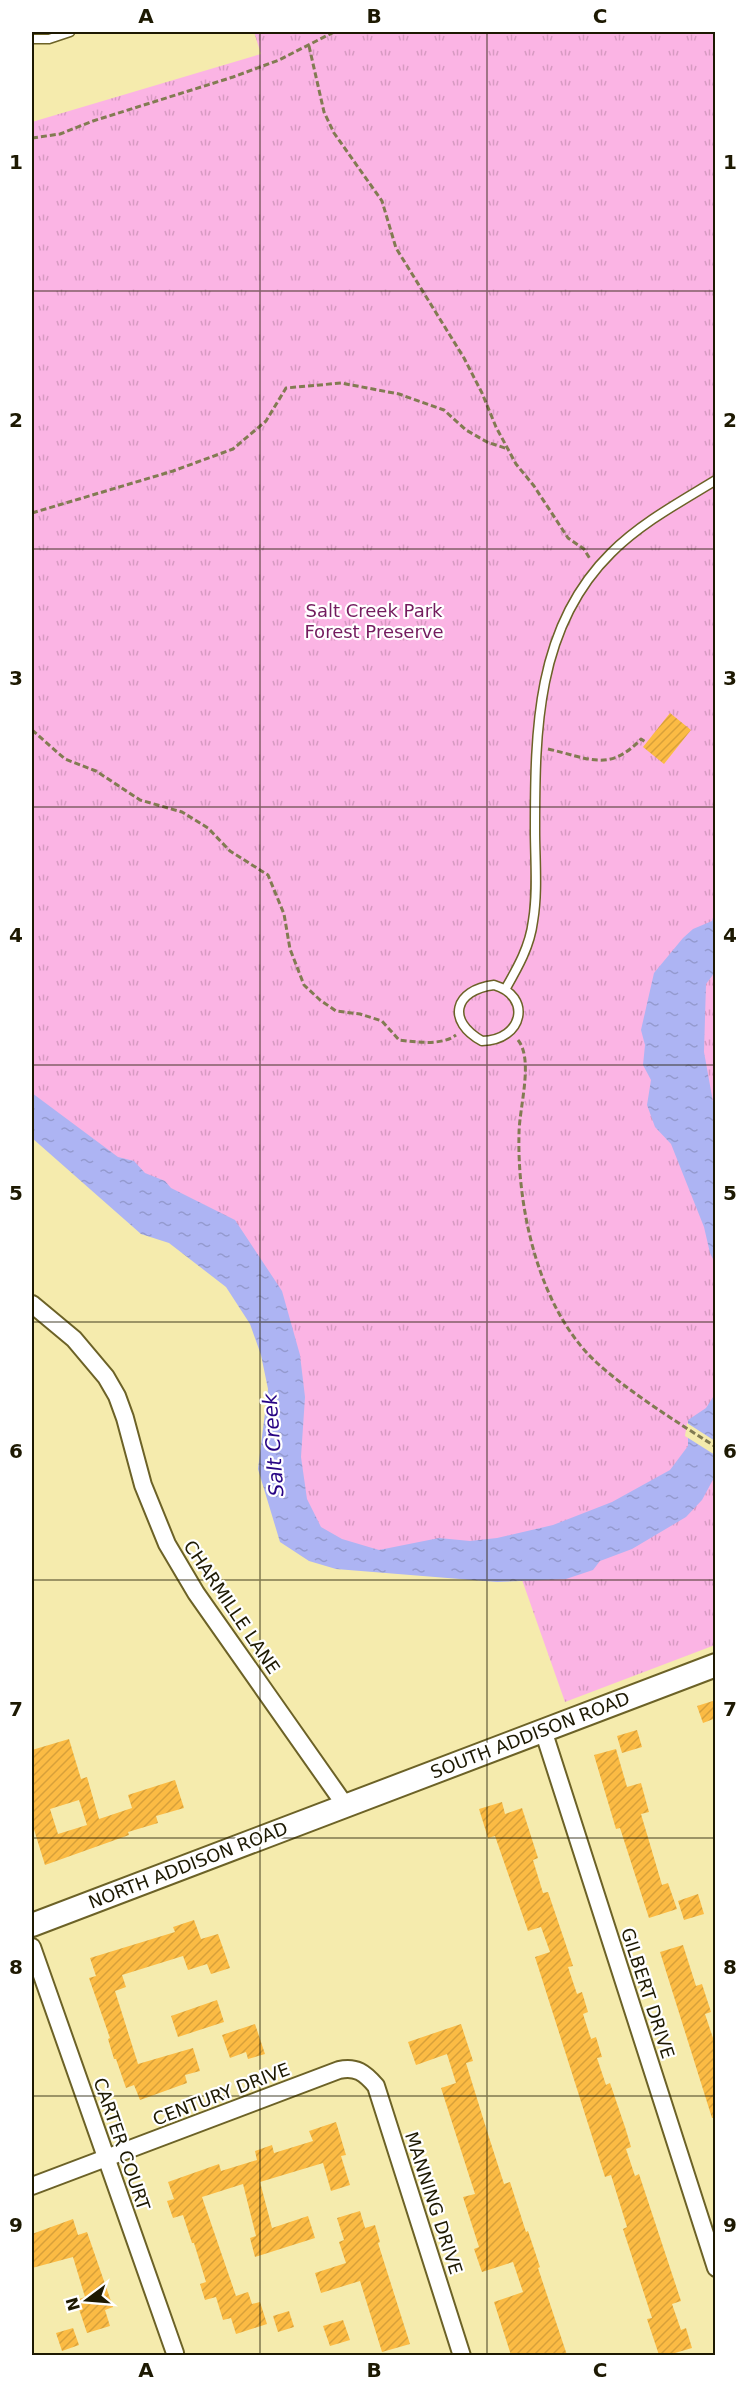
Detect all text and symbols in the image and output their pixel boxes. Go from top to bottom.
text: A [138,4,154,28]
text: B [366,4,382,28]
text: C [593,4,607,28]
text: 1 [9,150,23,174]
text: 1 [723,150,737,174]
text: 2 [9,408,23,432]
text: 2 [723,408,737,432]
park label: Salt Creek Park Forest Preserve [304,600,444,642]
text: 3 [9,666,23,690]
text: 3 [723,666,737,690]
text: 4 [9,923,23,947]
text: 4 [723,923,737,947]
text: 5 [9,1181,23,1205]
text: 5 [723,1181,737,1205]
water label: Salt Creek [257,1391,289,1497]
text: 6 [9,1439,23,1463]
text: 6 [723,1439,737,1463]
street label: CHARMILLE LANE [180,1536,284,1678]
street label: SOUTH ADDISON ROAD [427,1687,633,1783]
text: 7 [9,1697,23,1721]
text: 7 [723,1697,737,1721]
street label: NORTH ADDISON ROAD [85,1817,291,1913]
street label: GILBERT DRIVE [617,1925,679,2061]
text: 8 [9,1955,23,1979]
text: 8 [723,1955,737,1979]
street label: CENTURY DRIVE [150,2058,292,2130]
street label: CARTER COURT [89,2075,155,2214]
street label: MANNING DRIVE [401,2129,467,2277]
text: 9 [9,2213,23,2237]
text: 9 [723,2213,737,2237]
north arrow [57,2270,117,2330]
text: N [62,2295,84,2313]
text: A [138,2358,154,2382]
text: B [366,2358,382,2382]
text: C [593,2358,607,2382]

